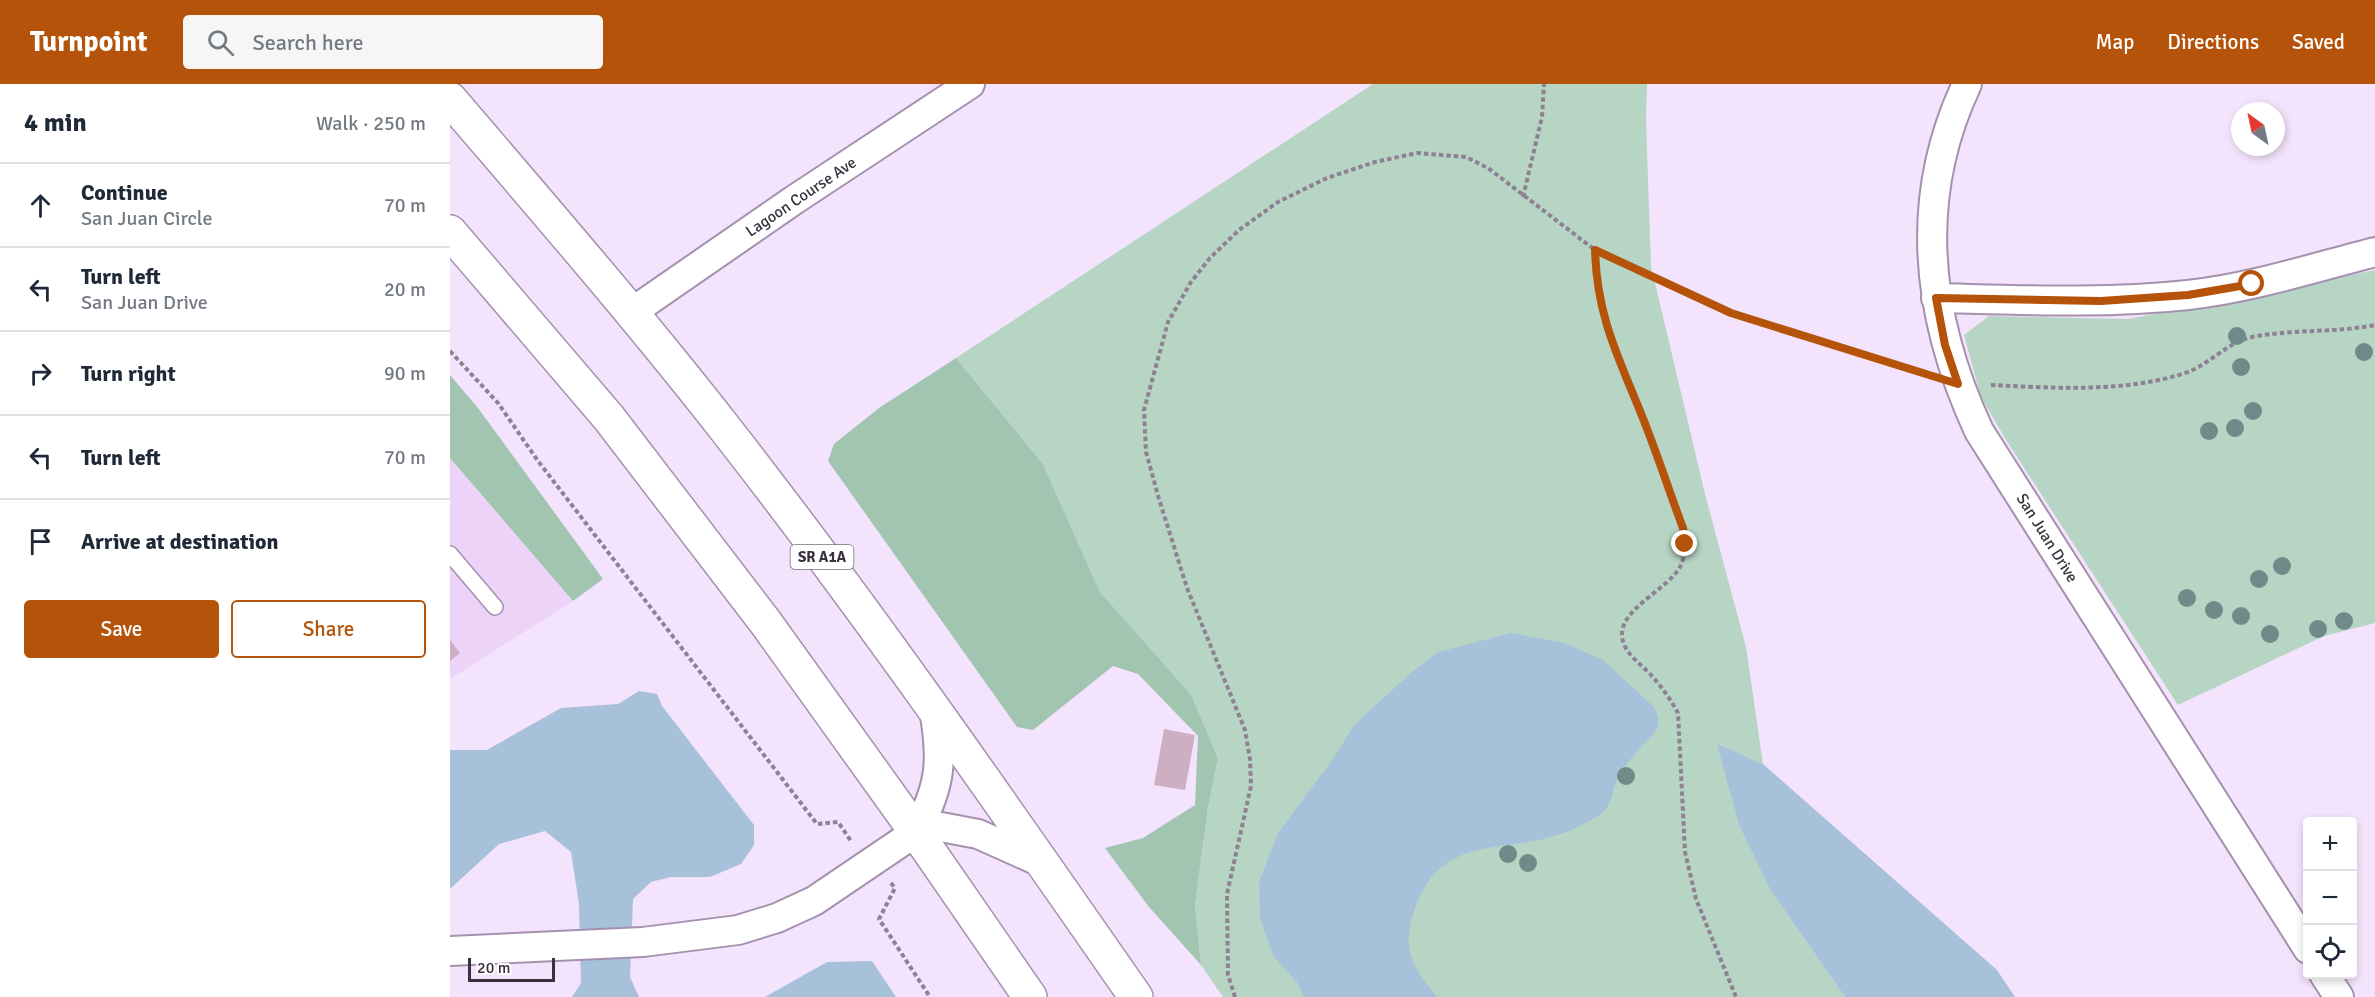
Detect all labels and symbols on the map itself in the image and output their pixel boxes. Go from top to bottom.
north arrow [2231,102,2285,156]
street label: Lagoon Course Ave [742,153,860,241]
route start [2238,270,2264,296]
street label: San Juan Drive [2012,490,2082,586]
route end [1671,530,1697,556]
road number: SR A1A [790,545,854,569]
scale bar [468,955,555,982]

